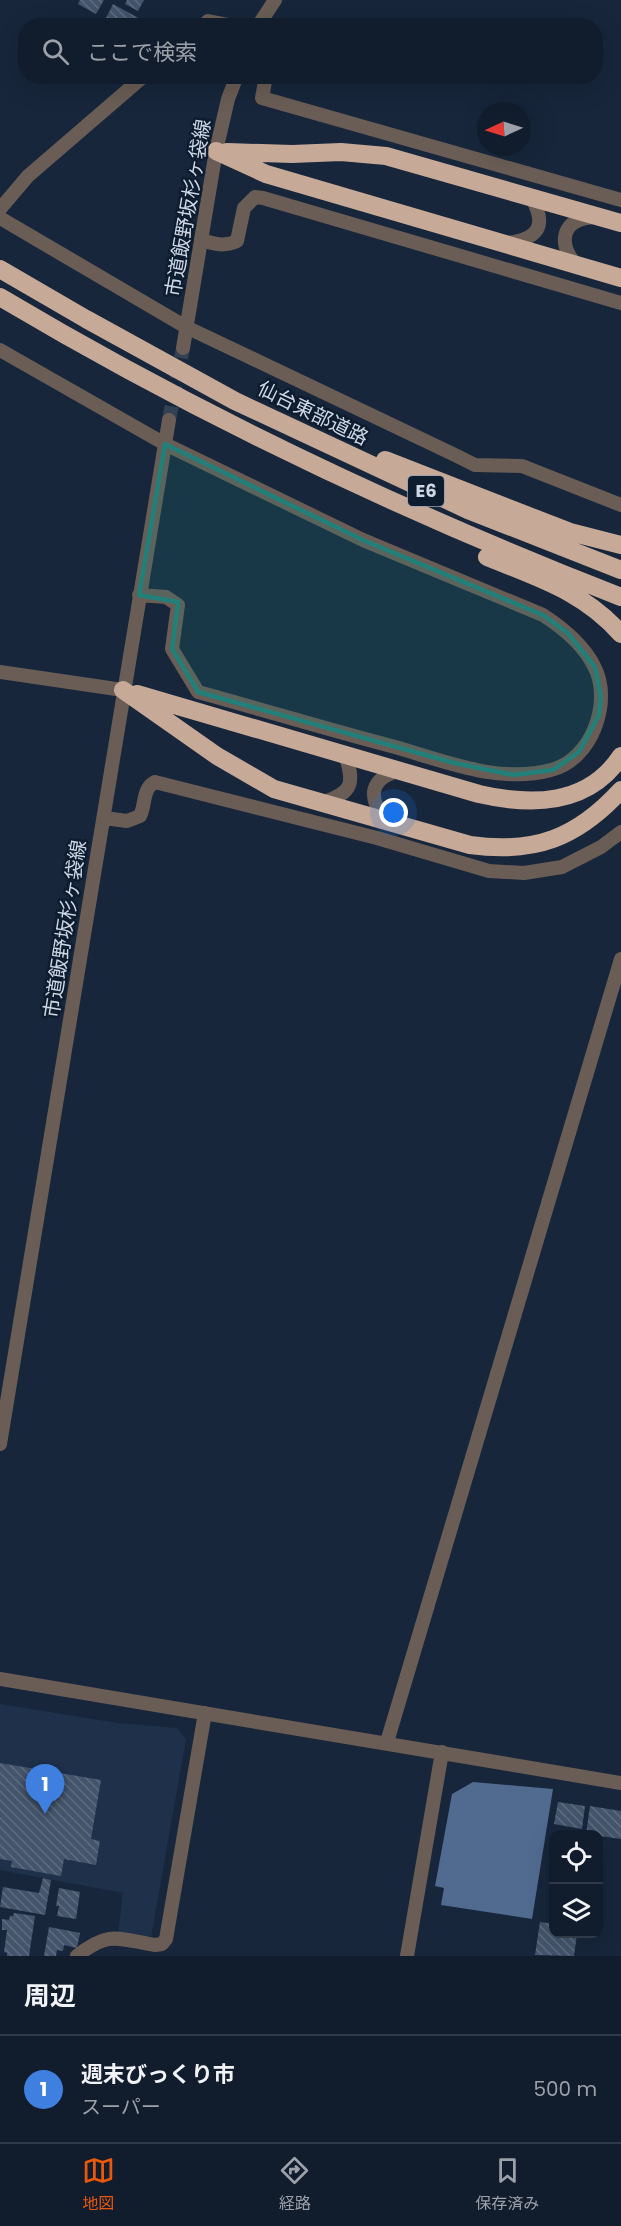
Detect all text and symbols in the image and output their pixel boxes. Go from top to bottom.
search box [18,18,603,84]
icon: search [39,35,72,68]
text: ここで検索 [87,37,197,68]
north arrow [477,102,531,156]
street label: 市道飯野坂杉ヶ袋線 [159,117,217,299]
street label: 仙台東部道路 [253,374,373,452]
road number: E6 [408,476,444,506]
your location [379,798,408,827]
street label: 市道飯野坂杉ヶ袋線 [37,838,93,1020]
pin: 1 [26,1764,64,1814]
map controls [549,1830,603,1938]
button: locate [549,1830,603,1884]
button: layers [549,1884,603,1938]
text: 周辺 [24,1978,76,2014]
text: 週末びっくり市 [81,2059,235,2090]
text: 1 [40,2075,47,2103]
text: 500 m [533,2075,597,2103]
text: スーパー [81,2093,161,2121]
tab: 地図 [82,2154,115,2216]
tab: 経路 [278,2154,311,2216]
tab: 保存済み [475,2154,539,2216]

